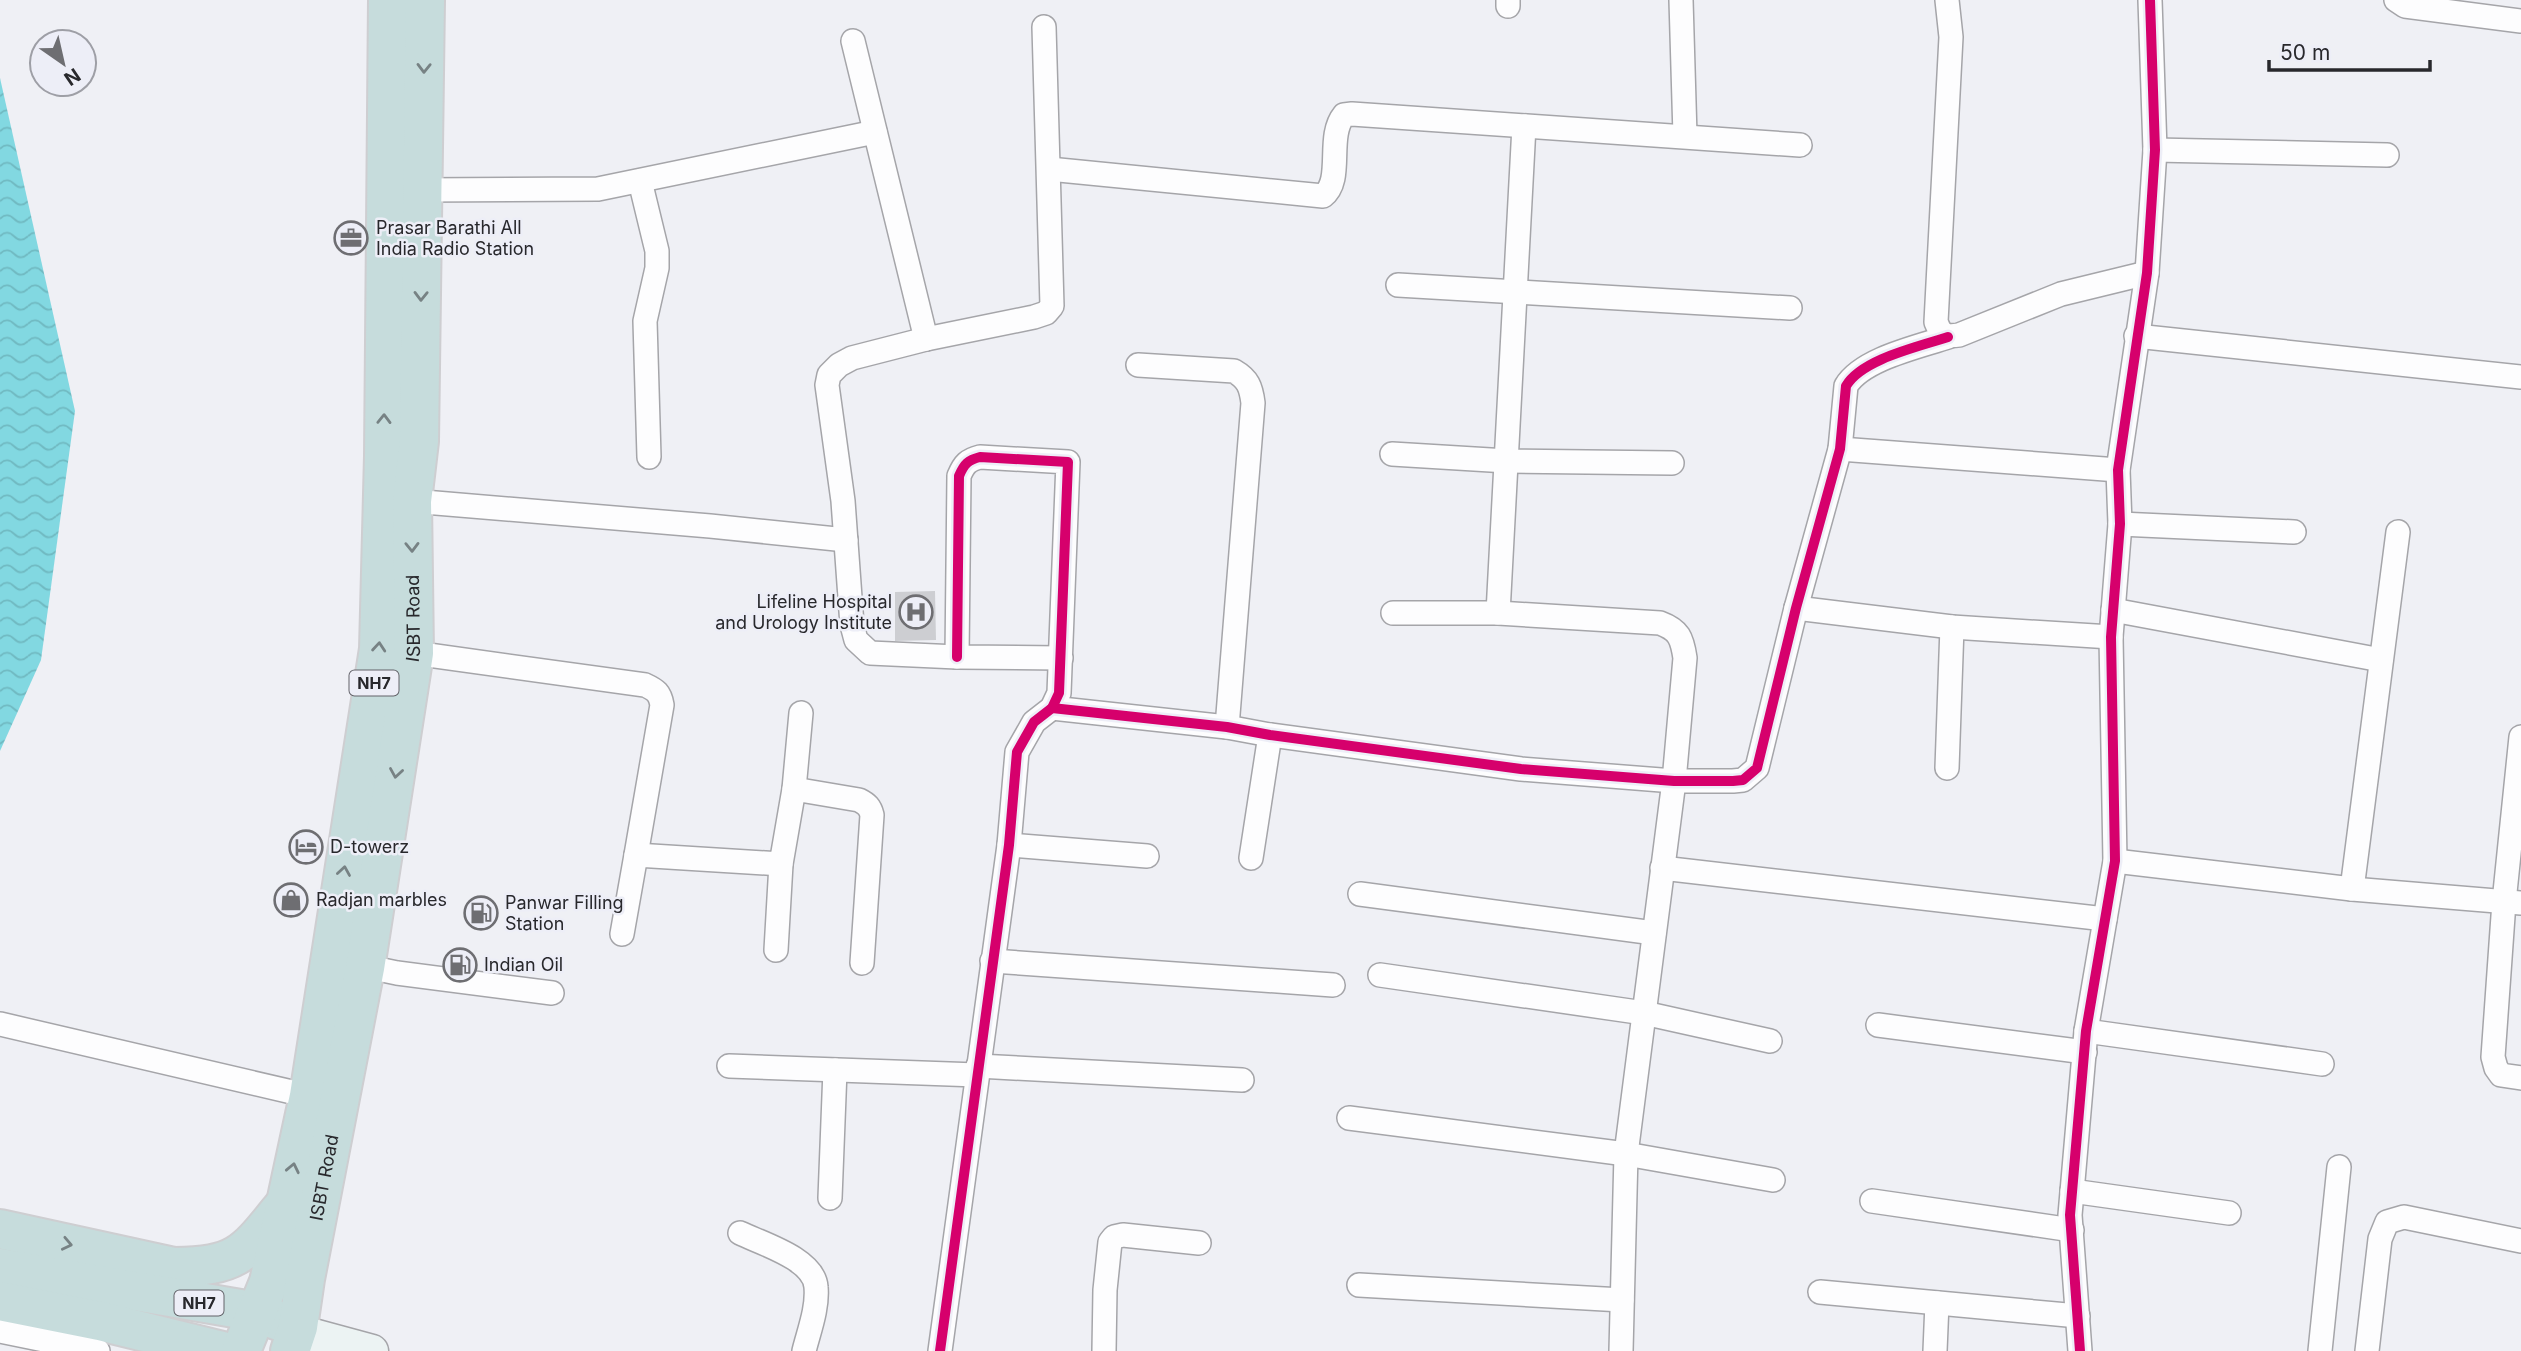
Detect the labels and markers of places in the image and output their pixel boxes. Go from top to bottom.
place label: Prasar Barathi All India Radio Station [376,217,534,259]
office icon: Prasar Barathi All India Radio Station [332,219,370,257]
place label: Lifeline Hospital and Urology Institute [715,591,892,633]
hospital icon: Lifeline Hospital and Urology Institute [897,593,935,631]
hotel icon: D-towerz [287,828,325,866]
place label: D-towerz [330,836,409,857]
shop icon: Radjan marbles [272,881,310,919]
place label: Radjan marbles [316,889,447,910]
place label: Panwar Filling Station [505,892,624,934]
fuel station icon: Panwar Filling Station [462,894,500,932]
fuel station icon: Indian Oil [441,946,479,984]
place label: Indian Oil [484,954,563,975]

